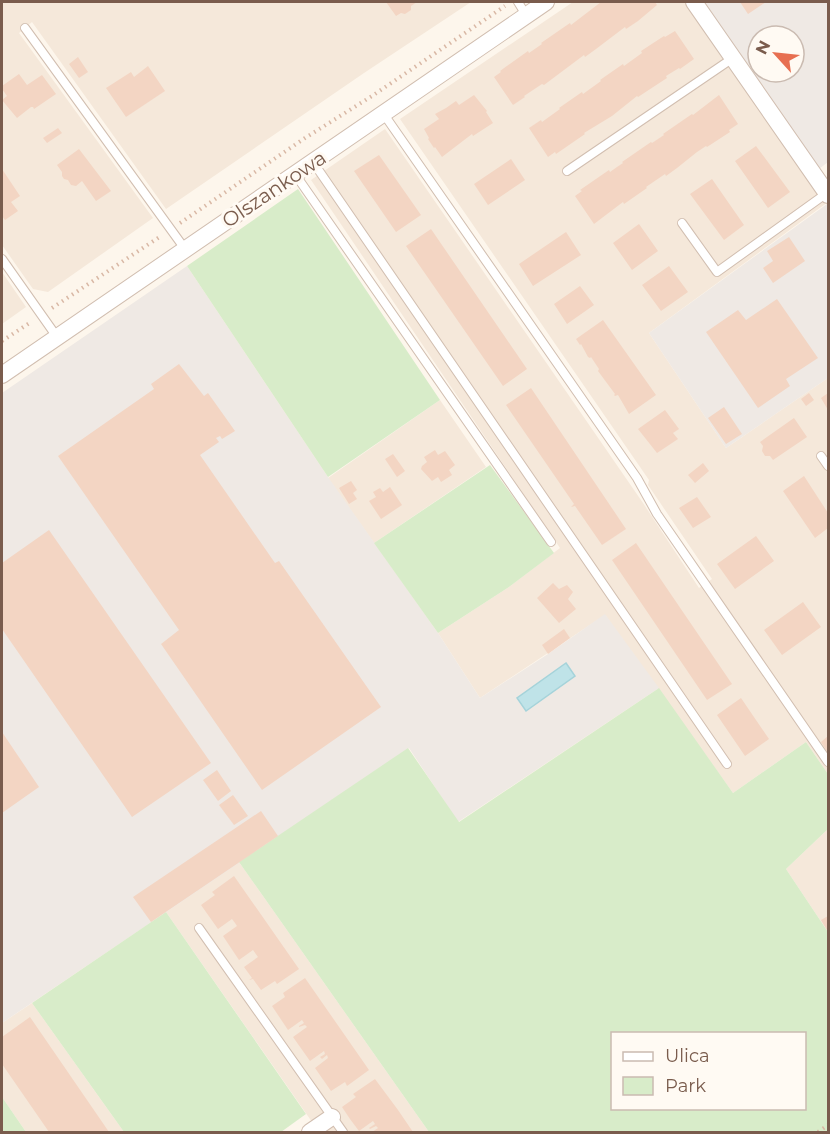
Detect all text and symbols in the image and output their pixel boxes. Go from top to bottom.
north arrow [746,24,806,84]
text: N [752,37,774,57]
street label: Olszankowa [217,145,331,233]
legend [611,1032,806,1110]
text: Ulica [665,1045,710,1067]
text: Park [665,1075,706,1097]

